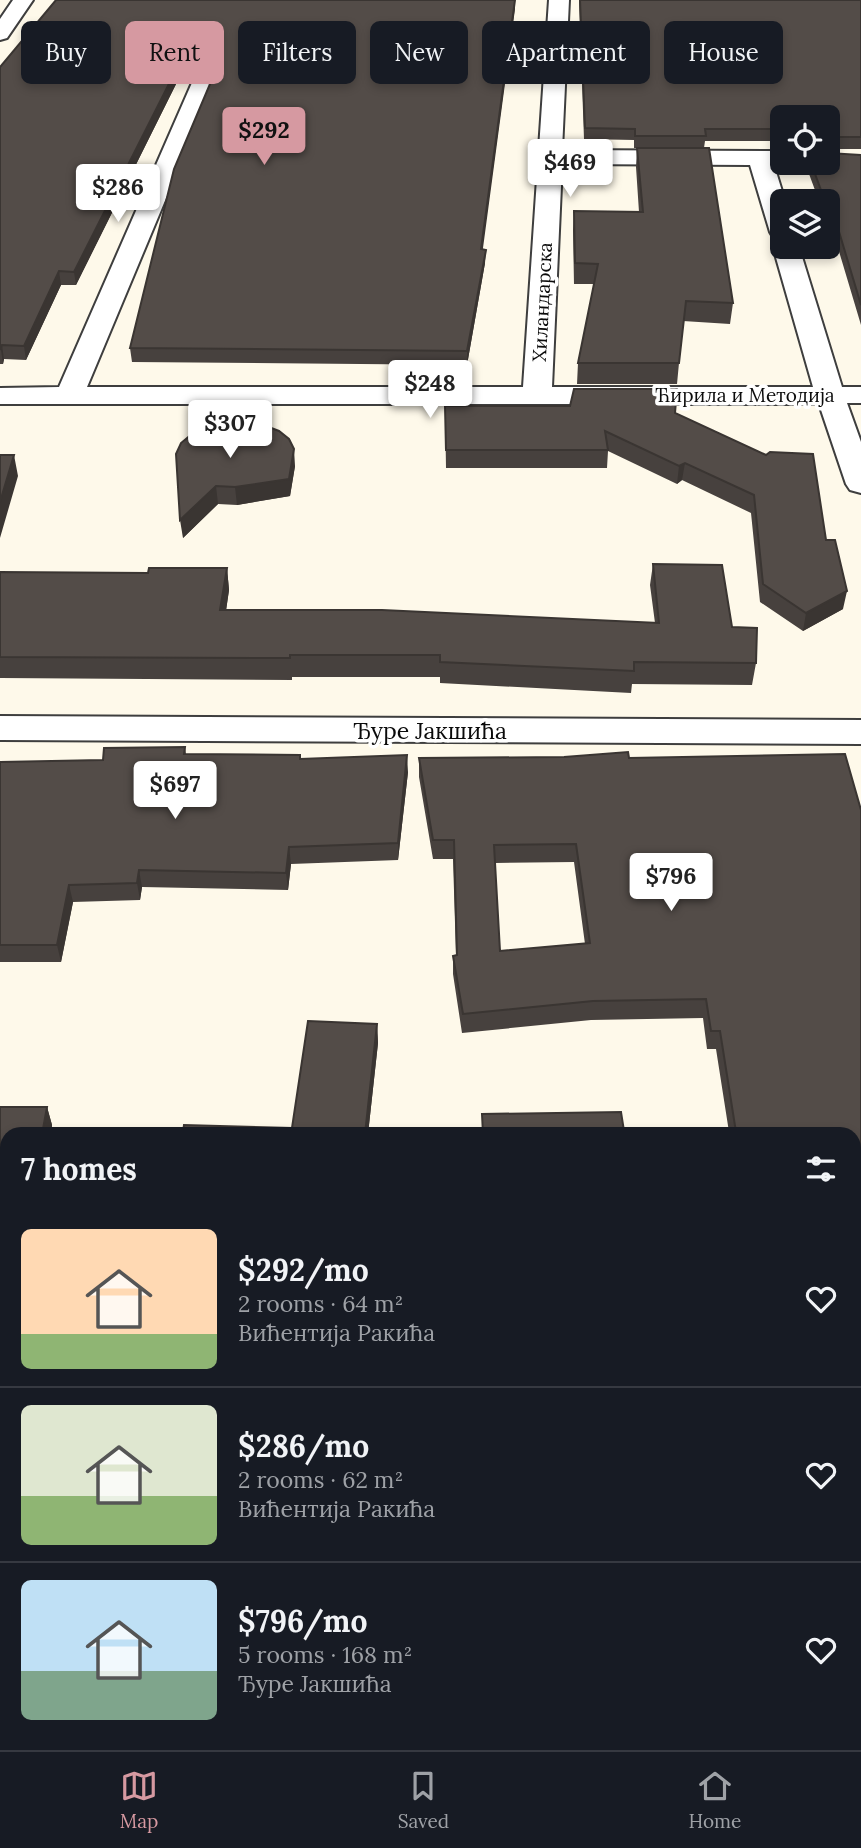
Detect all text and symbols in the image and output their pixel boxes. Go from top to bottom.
chip: Buy [21,21,111,84]
chip: Rent [125,21,224,84]
chip: Filters [238,21,356,84]
chip: New [370,21,468,84]
chip: Apartment [482,21,650,84]
chip: House [664,21,783,84]
map controls [770,105,840,259]
button: locate [770,105,840,175]
pin: $292 [223,108,305,167]
text: $292 [238,115,290,144]
pin: $469 [529,140,611,199]
text: $469 [544,147,596,176]
pin: $286 [77,164,159,224]
text: $286 [92,172,144,201]
button: layers [770,189,840,259]
street label: Хиландарска [527,241,557,362]
pin: $248 [389,360,471,420]
text: $248 [404,368,456,397]
street label: Ћирила и Методија [655,383,835,407]
pin: $307 [189,400,271,460]
text: $307 [204,408,256,437]
street label: Ђуре Јакшића [353,716,507,745]
pin: $697 [134,762,216,821]
text: $697 [150,769,200,798]
pin: $796 [630,853,712,913]
text: $796 [646,861,696,890]
text: 7 homes [21,1150,137,1188]
icon: filters [802,1150,840,1188]
text: $292/mo [238,1251,369,1289]
icon: home [77,1257,161,1341]
icon: heart [802,1280,840,1318]
text: 2 rooms · 64 m² [238,1289,403,1318]
text: Вићентија Ракића [238,1318,435,1347]
text: $286/mo [238,1427,369,1465]
icon: home [77,1433,161,1517]
icon: heart [802,1456,840,1494]
text: 2 rooms · 62 m² [238,1465,403,1494]
text: Вићентија Ракића [238,1494,435,1523]
text: $796/mo [238,1602,367,1640]
icon: home [77,1608,161,1692]
icon: heart [802,1631,840,1669]
text: 5 rooms · 168 m² [238,1640,412,1669]
text: Ђуре Јакшића [238,1669,392,1698]
tab: Map [120,1767,158,1833]
tab: Saved [398,1767,449,1833]
tab: Home [688,1767,741,1833]

